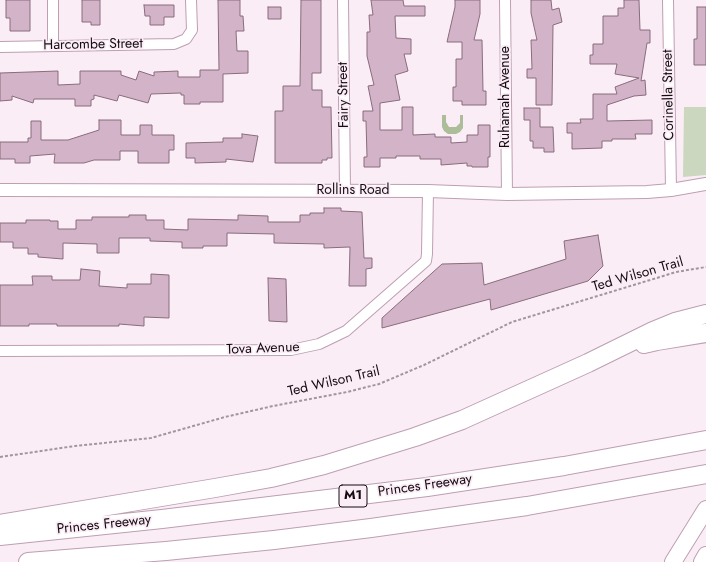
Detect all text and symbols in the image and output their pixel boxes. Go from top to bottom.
street label: Harcombe Street [43,36,143,54]
street label: Ruhamah Avenue [498,46,514,148]
street label: Corinella Street [660,49,678,141]
street label: Fairy Street [335,62,353,128]
street label: Rollins Road [317,183,389,199]
street label: Ted Wilson Trail [591,254,685,296]
street label: Tova Avenue [226,339,300,359]
street label: Ted Wilson Trail [286,363,382,401]
street label: Princes Freeway [377,471,473,501]
road number: M1 [339,485,367,507]
street label: Princes Freeway [56,512,152,538]

